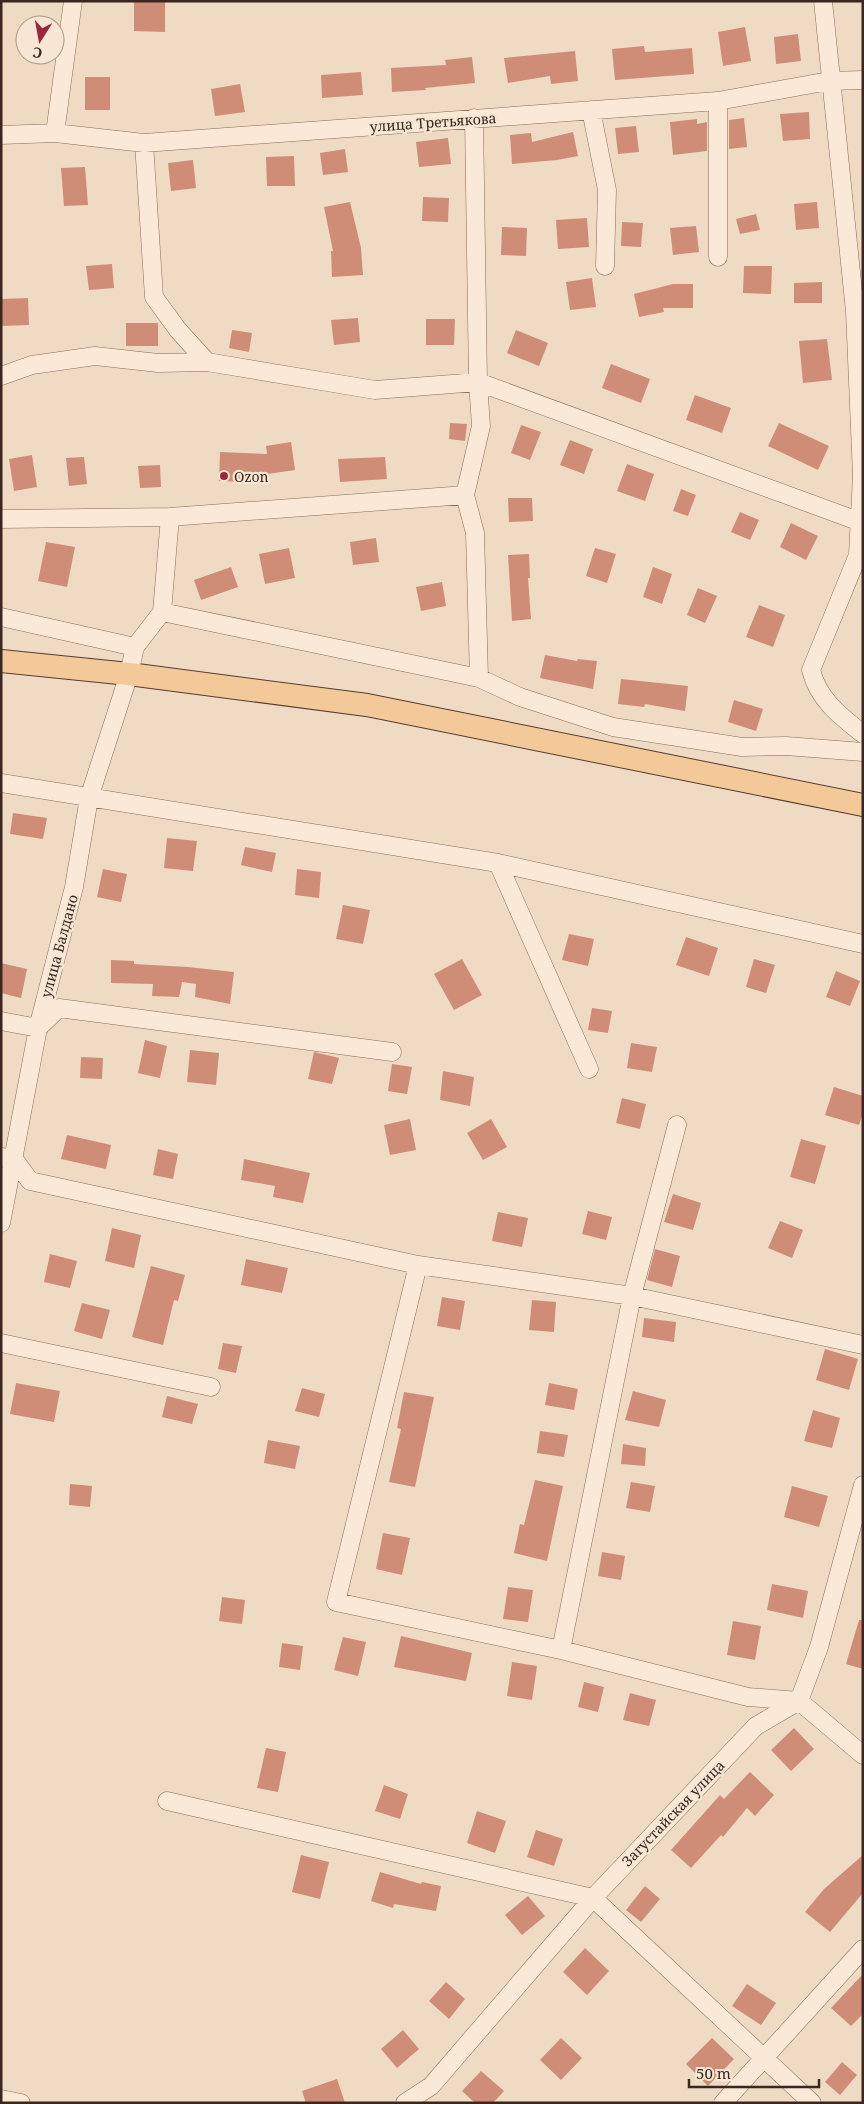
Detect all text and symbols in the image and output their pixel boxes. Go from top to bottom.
north arrow [15,15,65,65]
text: С [31,43,44,63]
street label: улица Третьякова [369,108,497,136]
place label: Ozon [234,467,269,486]
marker: Ozon [218,470,230,482]
street label: улица Балдано [36,892,82,1000]
street label: Загустайская улица [617,1756,729,1870]
scale bar [689,2056,819,2088]
text: 50 m [696,2063,731,2083]

